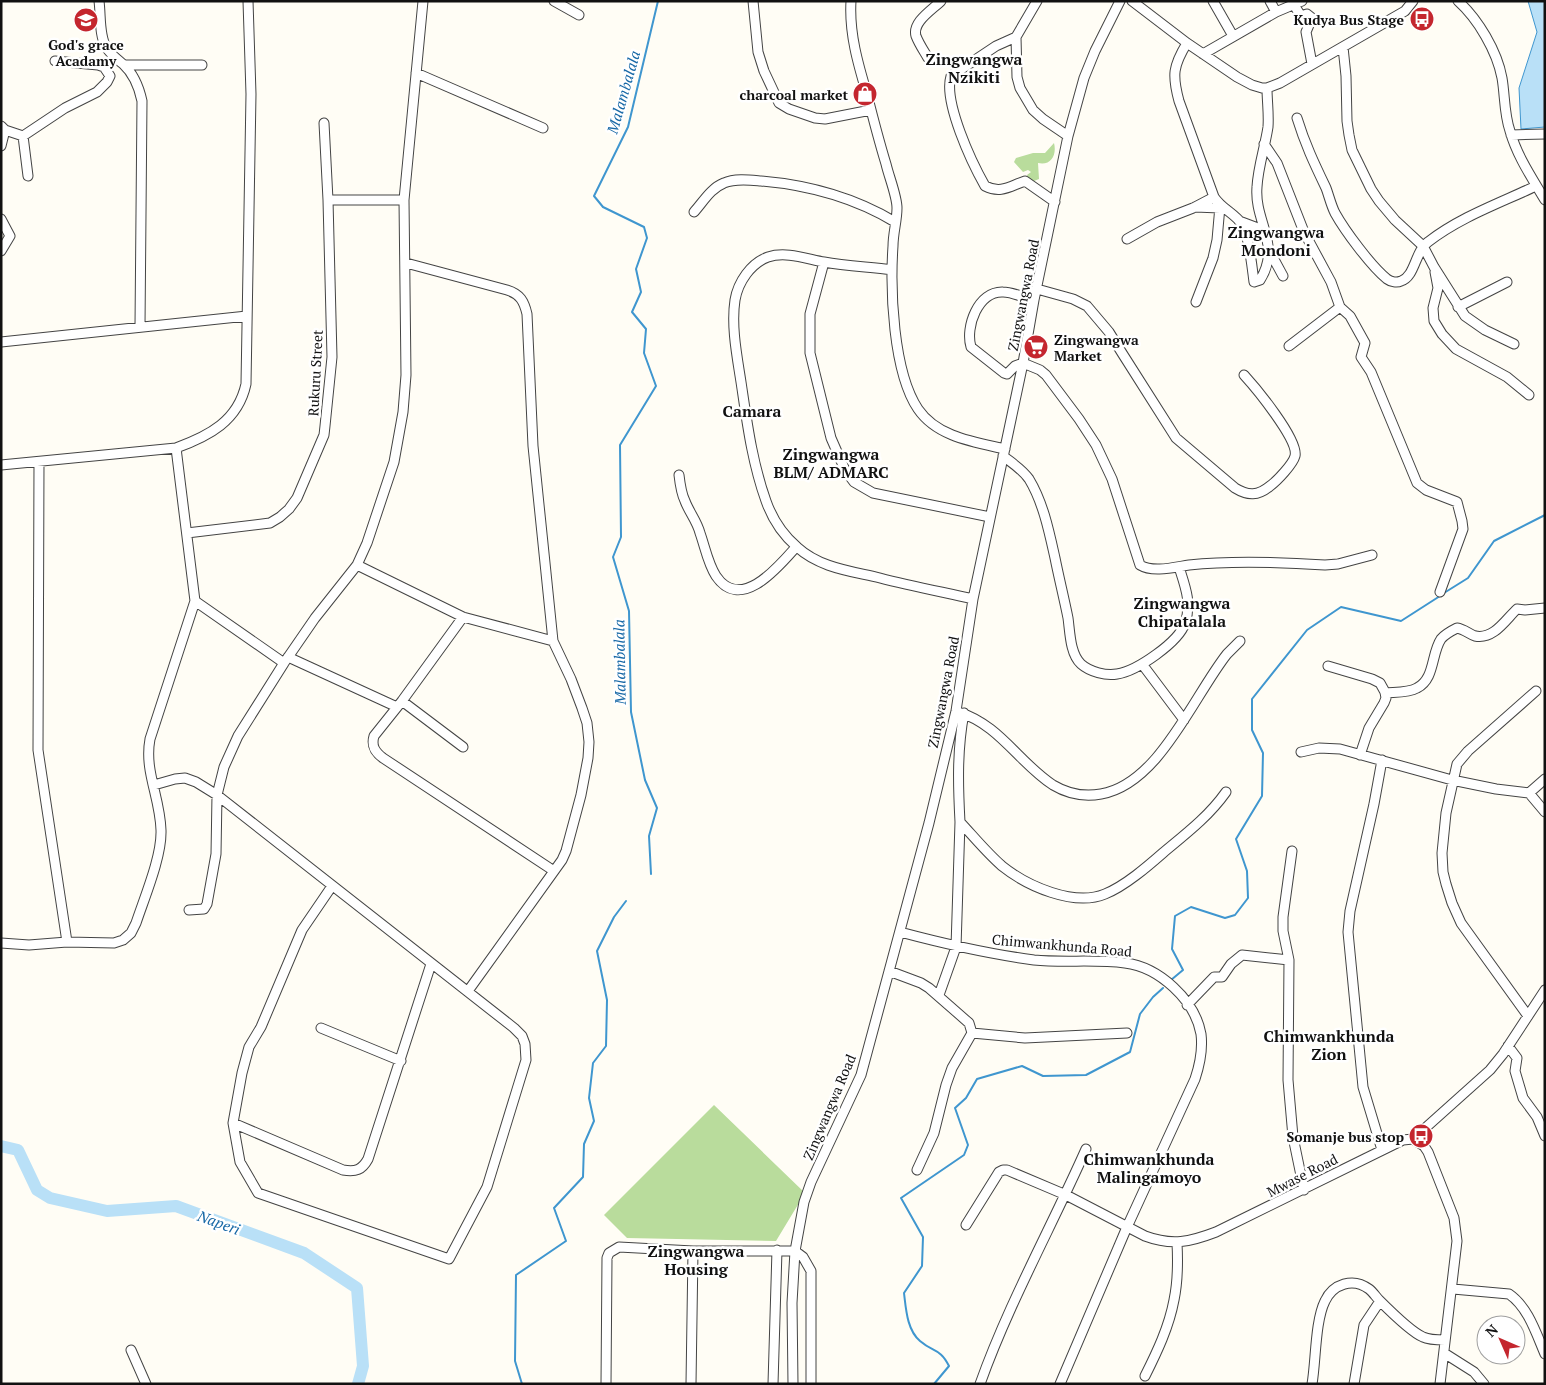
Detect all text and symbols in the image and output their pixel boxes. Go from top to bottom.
bus stop icon: Kudya Bus Stage [1409,6,1435,32]
school or university icon: God's grace Acadamy [73,7,99,33]
place label: Kudya Bus Stage [1293,10,1404,29]
place label: God's grace Acadamy [48,35,124,70]
water label: Malambalala [601,48,644,137]
district label: Zingwangwa Nzikiti [925,48,1023,88]
shop icon: charcoal market [852,81,878,107]
place label: charcoal market [740,85,848,104]
district label: Zingwangwa Mondoni [1227,221,1325,261]
street label: Zingwangwa Road [1003,237,1043,352]
street label: Rukuru Street [303,329,327,417]
place label: Zingwangwa Market [1054,330,1139,365]
supermarket icon: Zingwangwa Market [1023,334,1049,360]
district label: Camara [723,400,782,422]
district label: Zingwangwa BLM/ ADMARC [773,443,889,483]
district label: Zingwangwa Chipatalala [1133,592,1231,632]
water label: Malambalala [608,619,630,706]
street label: Zingwangwa Road [923,634,963,749]
street label: Chimwankhunda Road [991,929,1133,961]
district label: Chimwankhunda Zion [1264,1025,1395,1065]
street label: Zingwangwa Road [798,1051,860,1163]
bus stop icon: Somanje bus stop [1408,1123,1434,1149]
place label: Somanje bus stop [1287,1127,1404,1146]
district label: Chimwankhunda Malingamoyo [1084,1148,1215,1188]
street label: Mwase Road [1263,1149,1341,1201]
water label: Naperi [194,1205,244,1239]
district label: Zingwangwa Housing [647,1240,745,1280]
north arrow [1476,1315,1526,1365]
text: N [1481,1320,1502,1341]

